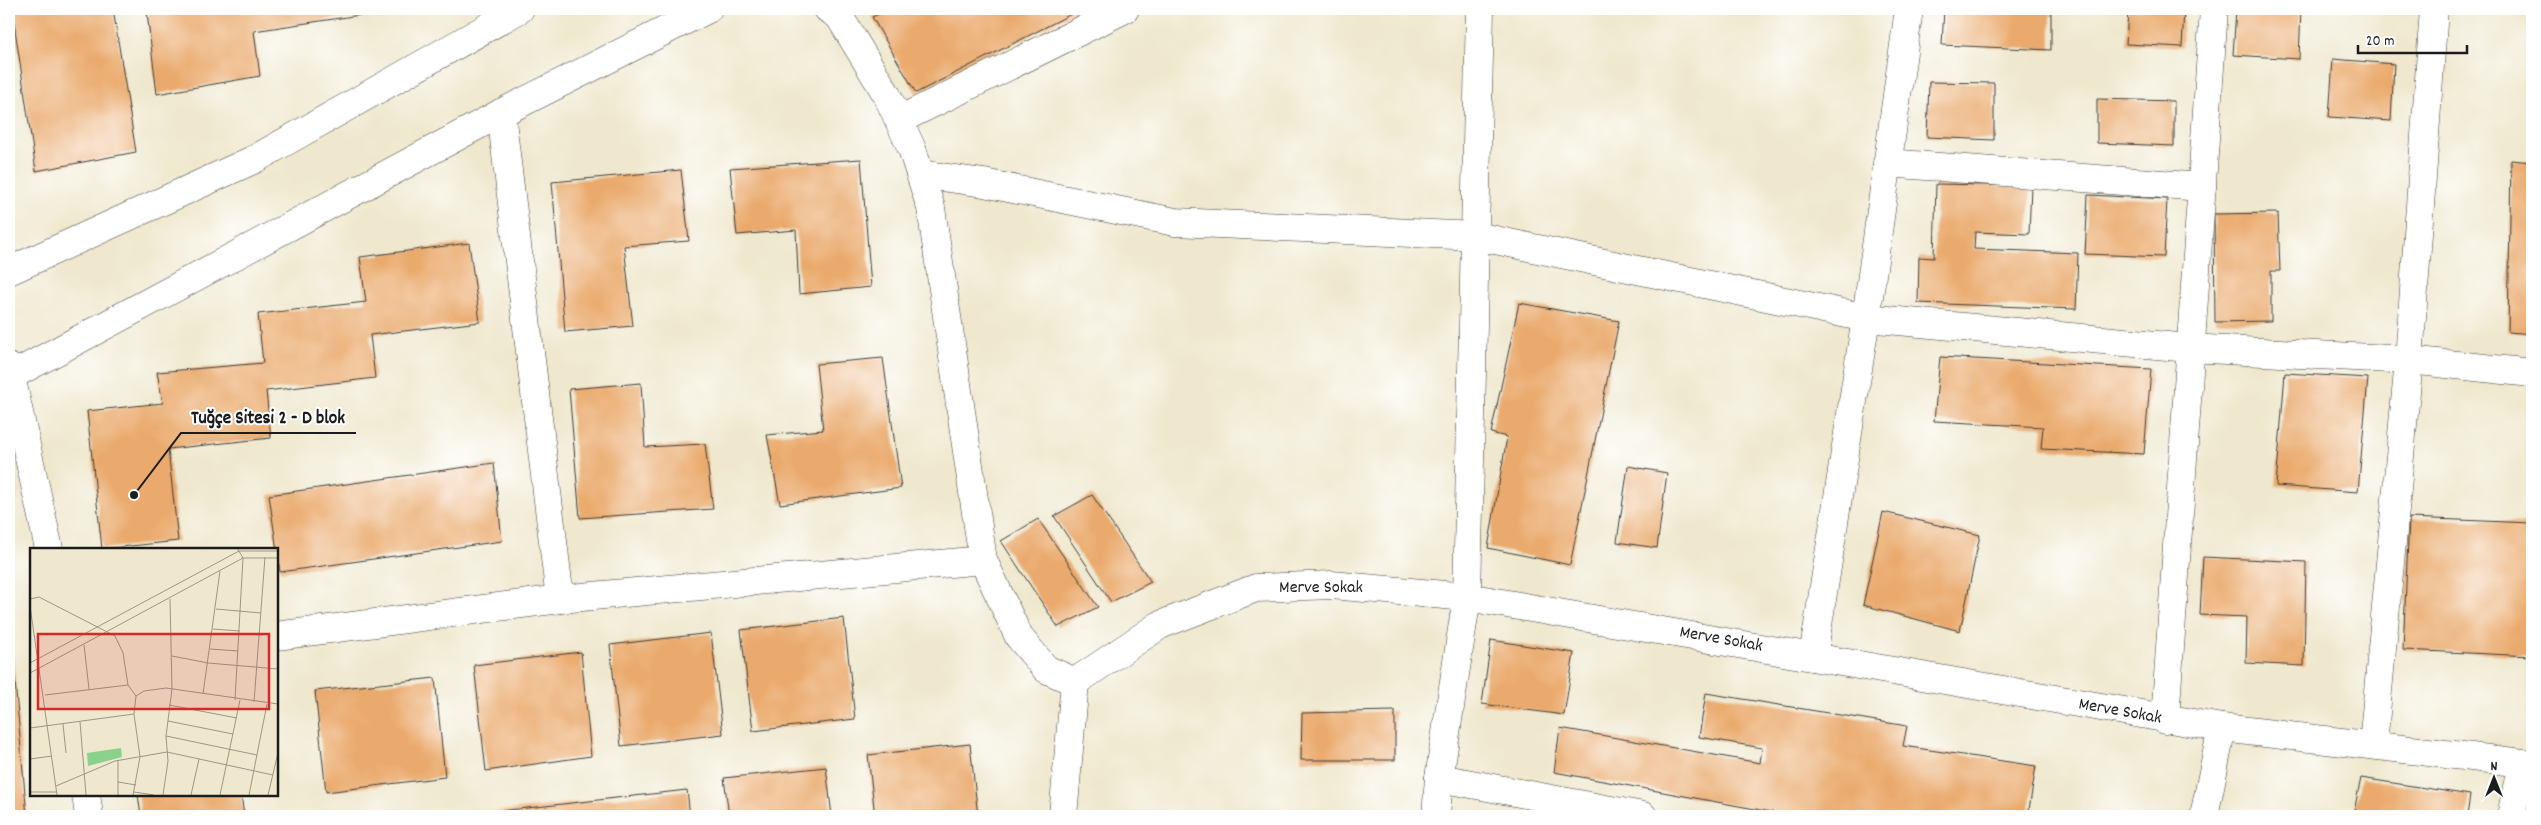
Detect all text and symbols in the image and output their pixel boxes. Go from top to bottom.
scale bar [2358,22,2467,54]
text: 20 m [2366,31,2394,53]
callout: Tuğçe Sitesi 2 - D blok [181,399,356,433]
text: Tuğçe Sitesi 2 - D blok [191,406,345,433]
inset map [30,548,278,795]
street label: Merve Sokak [1279,576,1363,601]
street label: Merve Sokak [1678,620,1764,660]
street label: Merve Sokak [2077,692,2163,732]
north arrow [2468,752,2518,802]
text: N [2491,757,2498,777]

